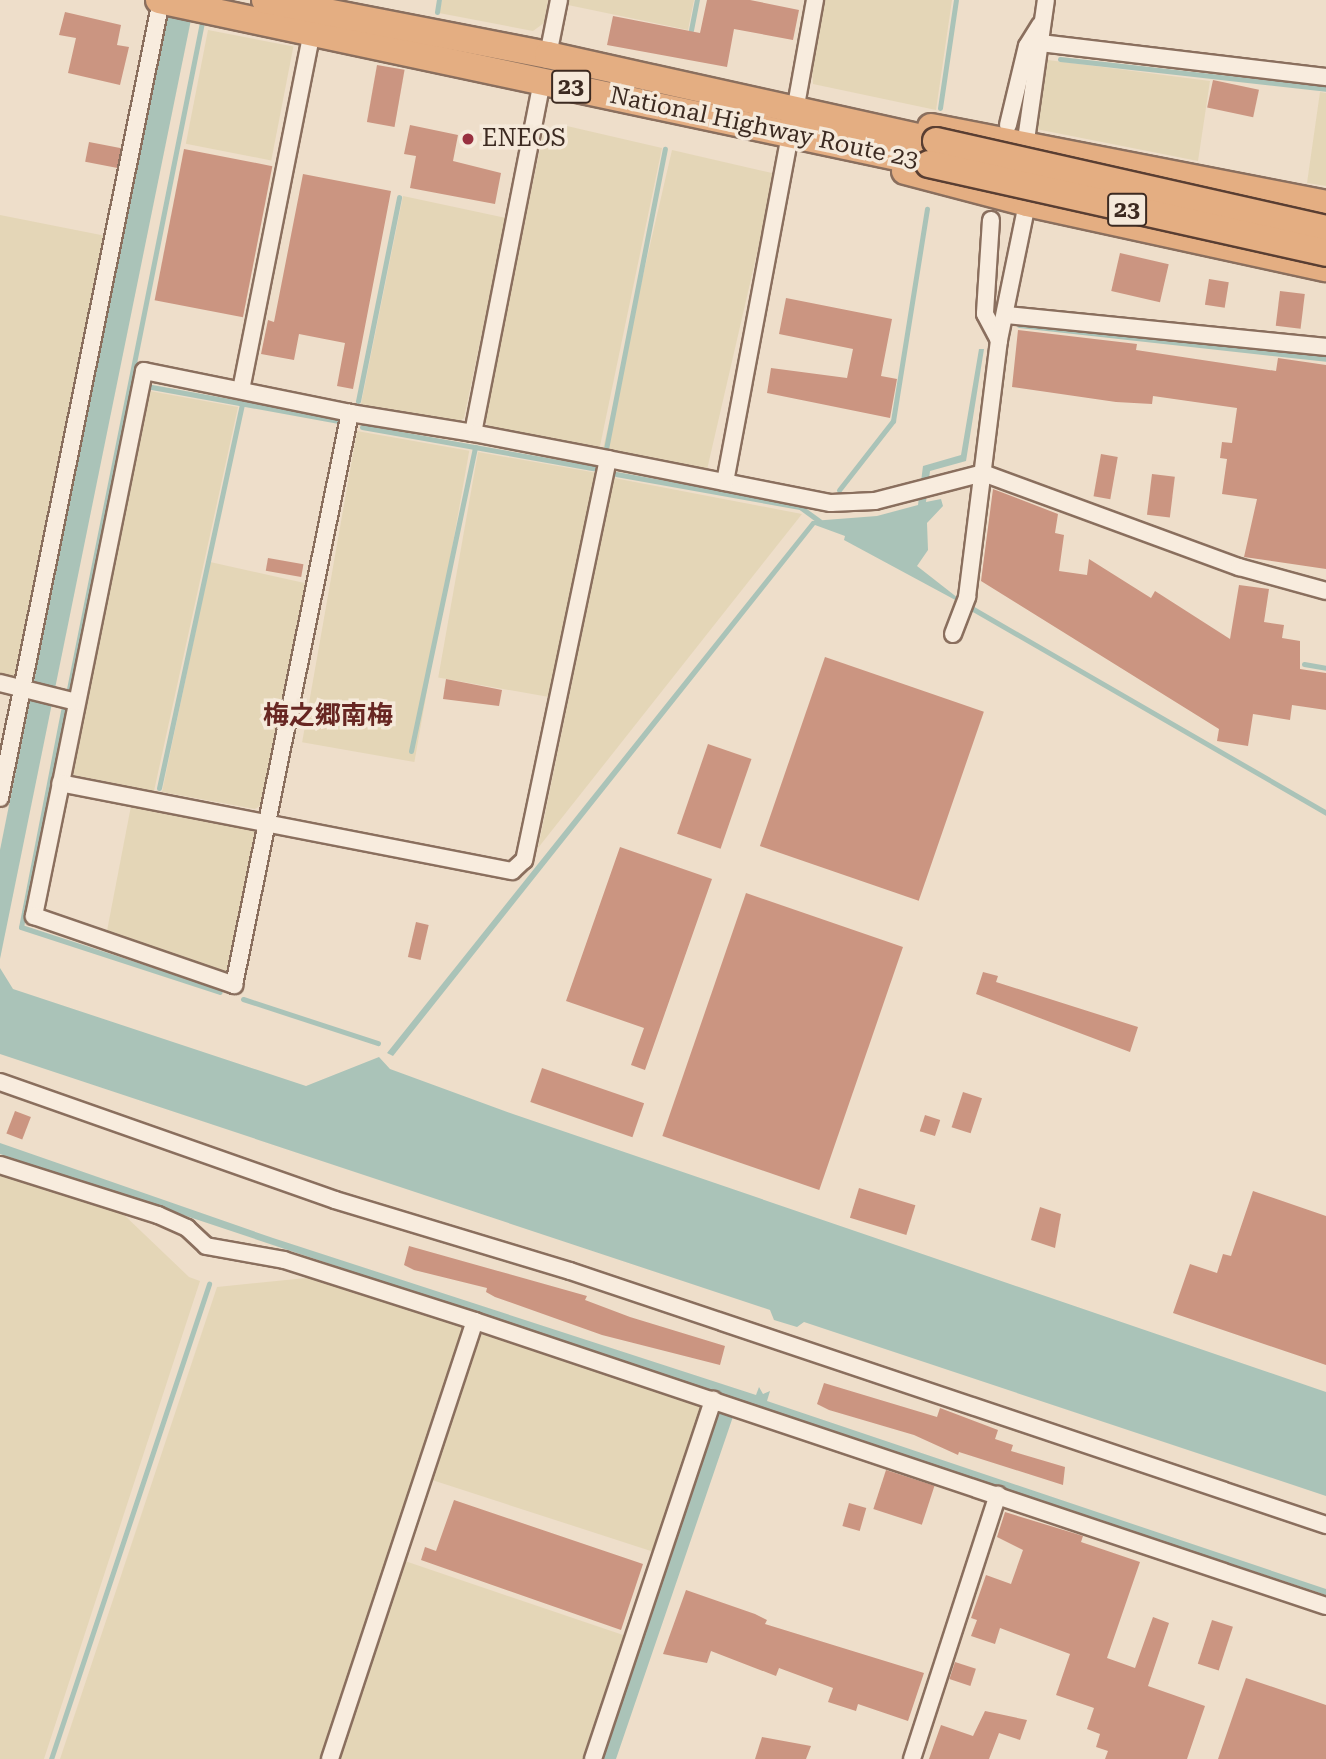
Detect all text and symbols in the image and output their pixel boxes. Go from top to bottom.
road number: 23 [550,68,592,106]
street label: National Highway Route 23 [607,81,921,175]
place label: ENEOS [482,125,566,153]
marker: ENEOS [460,131,476,147]
road number: 23 [1106,190,1148,230]
district label: 梅之郷南梅 [263,700,393,732]

